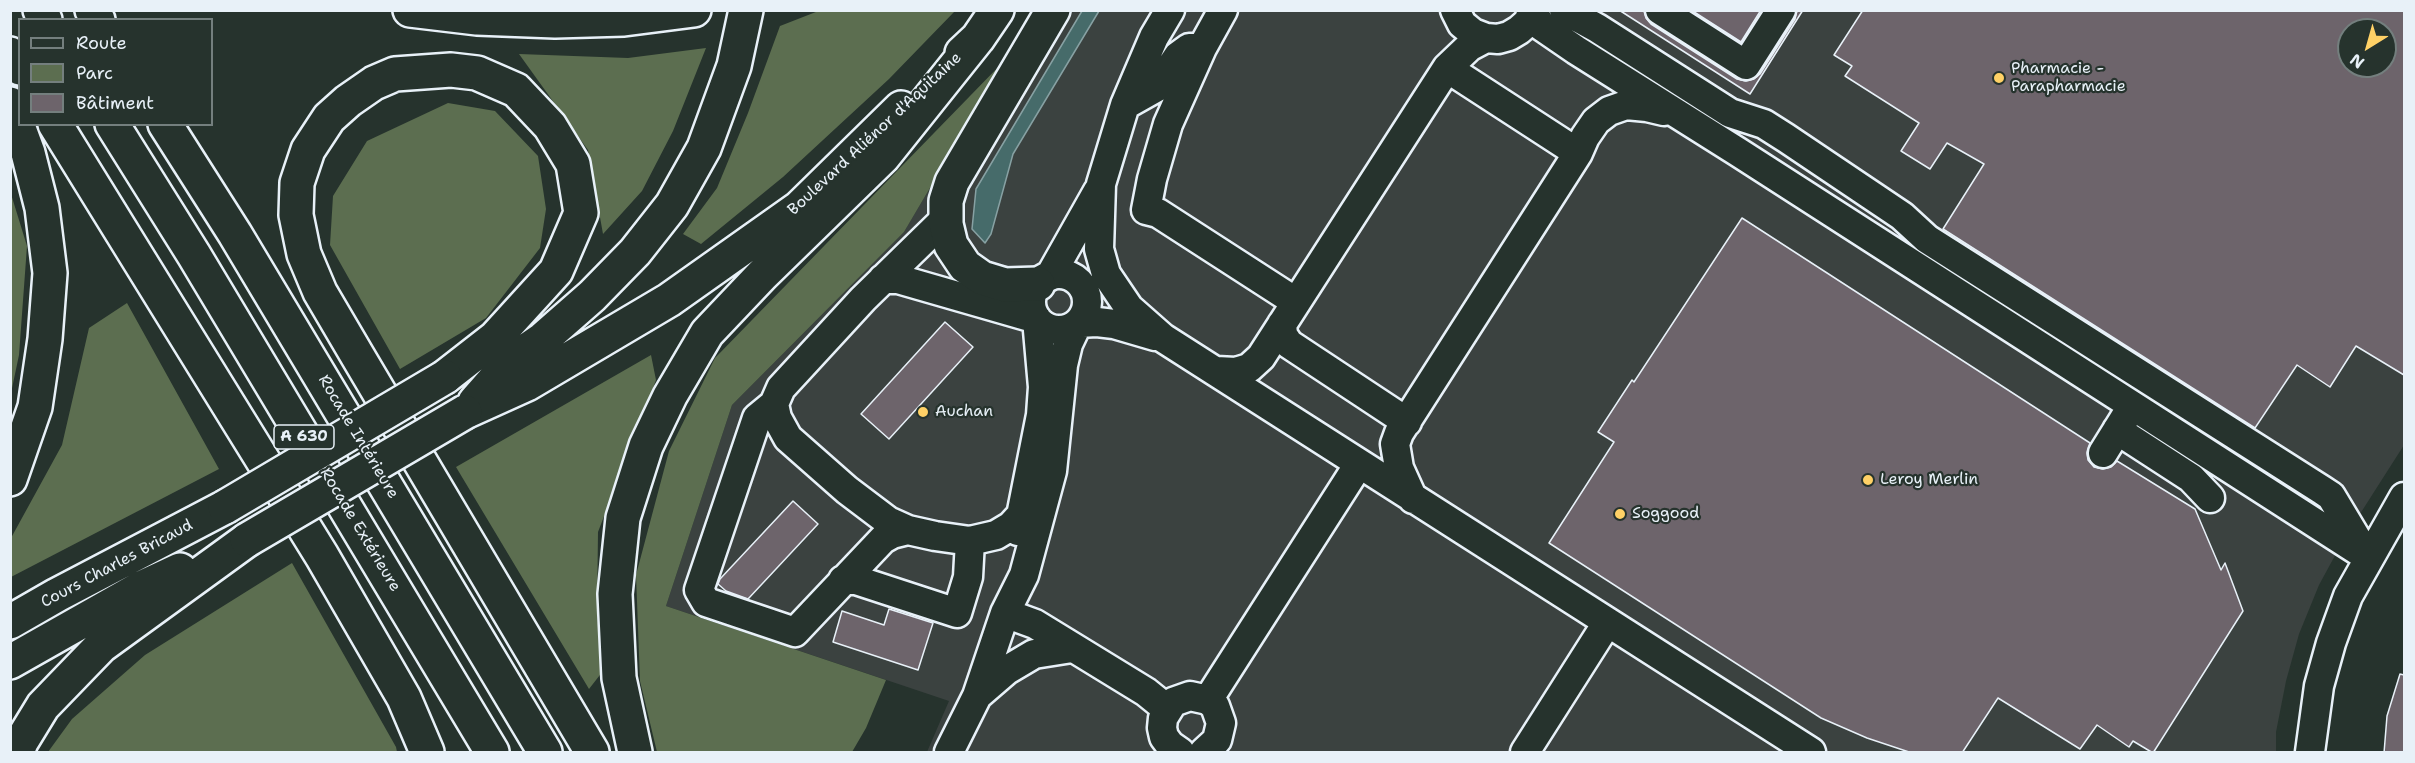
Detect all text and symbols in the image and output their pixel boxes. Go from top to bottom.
legend [18,18,213,126]
north arrow [2337,18,2397,78]
text: Route [76,31,127,55]
street label: Boulevard Aliénor d'Aquitaine [784,48,966,220]
text: N [2346,49,2368,73]
place label: Pharmacie - Parapharmacie [2011,59,2126,97]
text: Parc [76,61,113,85]
marker: Pharmacie - Parapharmacie [1992,71,2006,85]
text: Bâtiment [76,91,154,115]
street label: Rocade Intérieure [314,372,402,502]
place label: Auchan [935,402,993,422]
marker: Auchan [916,405,930,419]
road number: A 630 [274,425,334,449]
street label: Rocade Extérieure [315,465,405,595]
place label: Leroy Merlin [1880,470,1978,490]
marker: Leroy Merlin [1861,473,1875,487]
place label: Soggood [1632,504,1699,524]
marker: Soggood [1613,507,1627,521]
street label: Cours Charles Bricaud [38,516,196,612]

